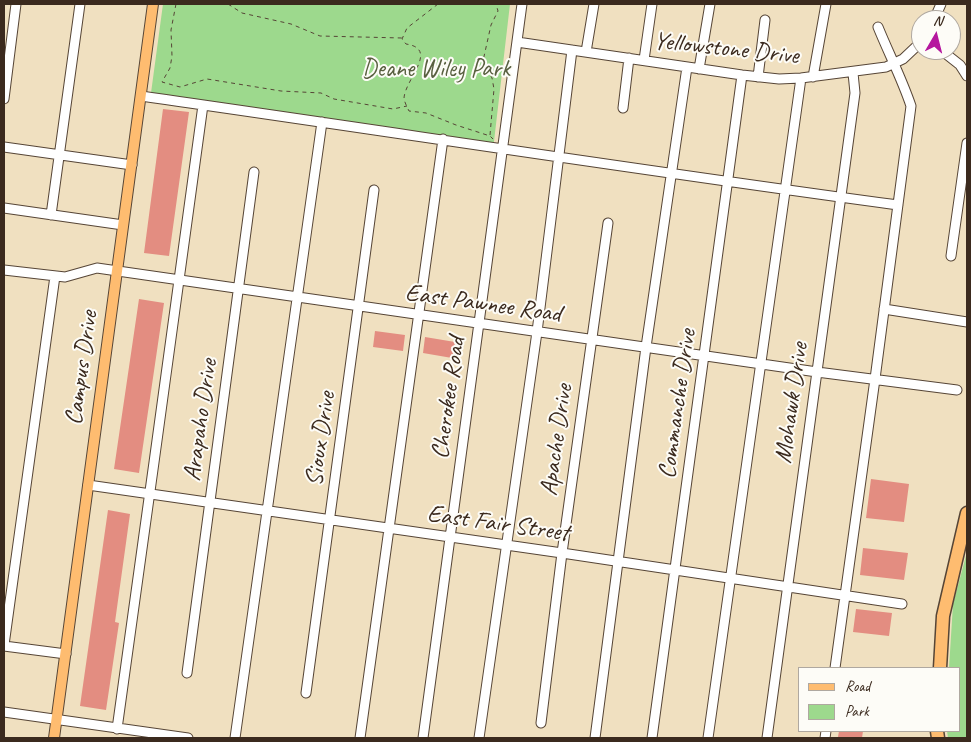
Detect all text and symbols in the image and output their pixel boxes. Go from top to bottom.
north arrow [911,10,961,60]
text: N [933,12,943,30]
street label: Yellowstone Drive [652,26,800,72]
park label: Deane Wiley Park [362,54,510,84]
street label: East Pawnee Road [403,278,563,330]
street label: Campus Drive [59,309,105,427]
street label: Commanche Drive [653,327,703,481]
street label: Cherokee Road [426,335,472,461]
street label: Mohawk Drive [769,341,815,465]
street label: Arapaho Drive [178,357,224,483]
street label: Apache Drive [534,382,580,498]
street label: Sioux Drive [300,390,342,488]
street label: East Fair Street [425,499,571,549]
legend [798,667,961,732]
text: Road [845,677,870,696]
text: Park [845,702,869,721]

